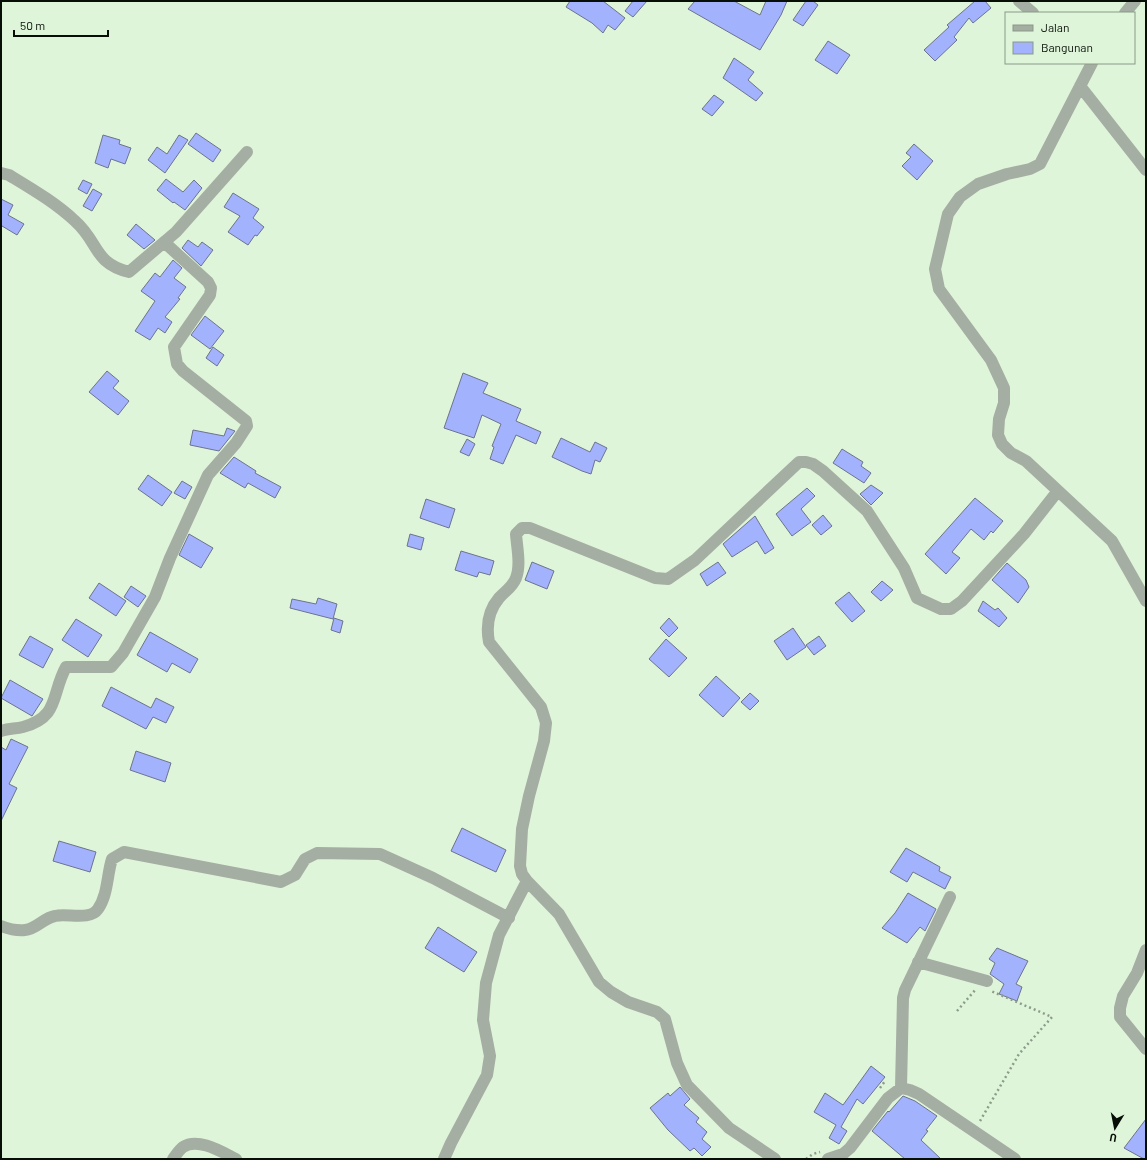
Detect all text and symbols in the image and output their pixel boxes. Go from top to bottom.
scale bar [14,12,108,38]
legend [1005,12,1135,64]
text: 50 m [20,18,45,32]
text: Jalan [1041,20,1069,34]
text: Bangunan [1041,40,1093,54]
north arrow [1095,1108,1135,1148]
text: U [1109,1131,1118,1145]

